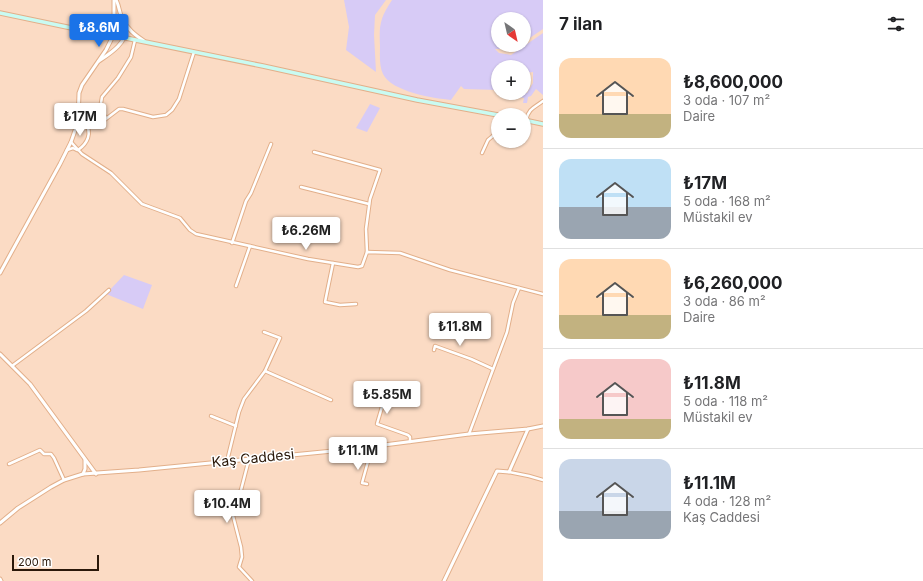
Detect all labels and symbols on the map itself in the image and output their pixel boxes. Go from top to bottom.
north arrow [491,12,531,52]
pin: ₺8.6M [71,14,127,48]
pin: ₺17M [56,103,104,137]
pin: ₺6.26M [273,217,339,251]
pin: ₺11.8M [427,313,493,347]
pin: ₺5.85M [354,381,420,415]
pin: ₺11.1M [325,437,391,471]
street label: Kaş Caddesi [211,445,295,470]
pin: ₺10.4M [194,490,260,524]
scale bar [12,553,99,572]

